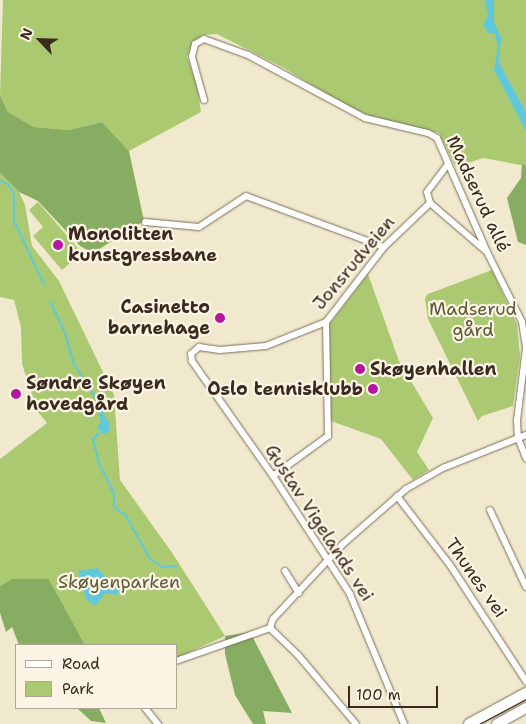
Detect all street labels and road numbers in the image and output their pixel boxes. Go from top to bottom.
street label: Madserud allé [442,132,514,256]
street label: Jonsrudveien [309,212,399,314]
street label: Gustav Vigelands vei [260,440,378,606]
street label: Thunes vei [441,534,511,622]

